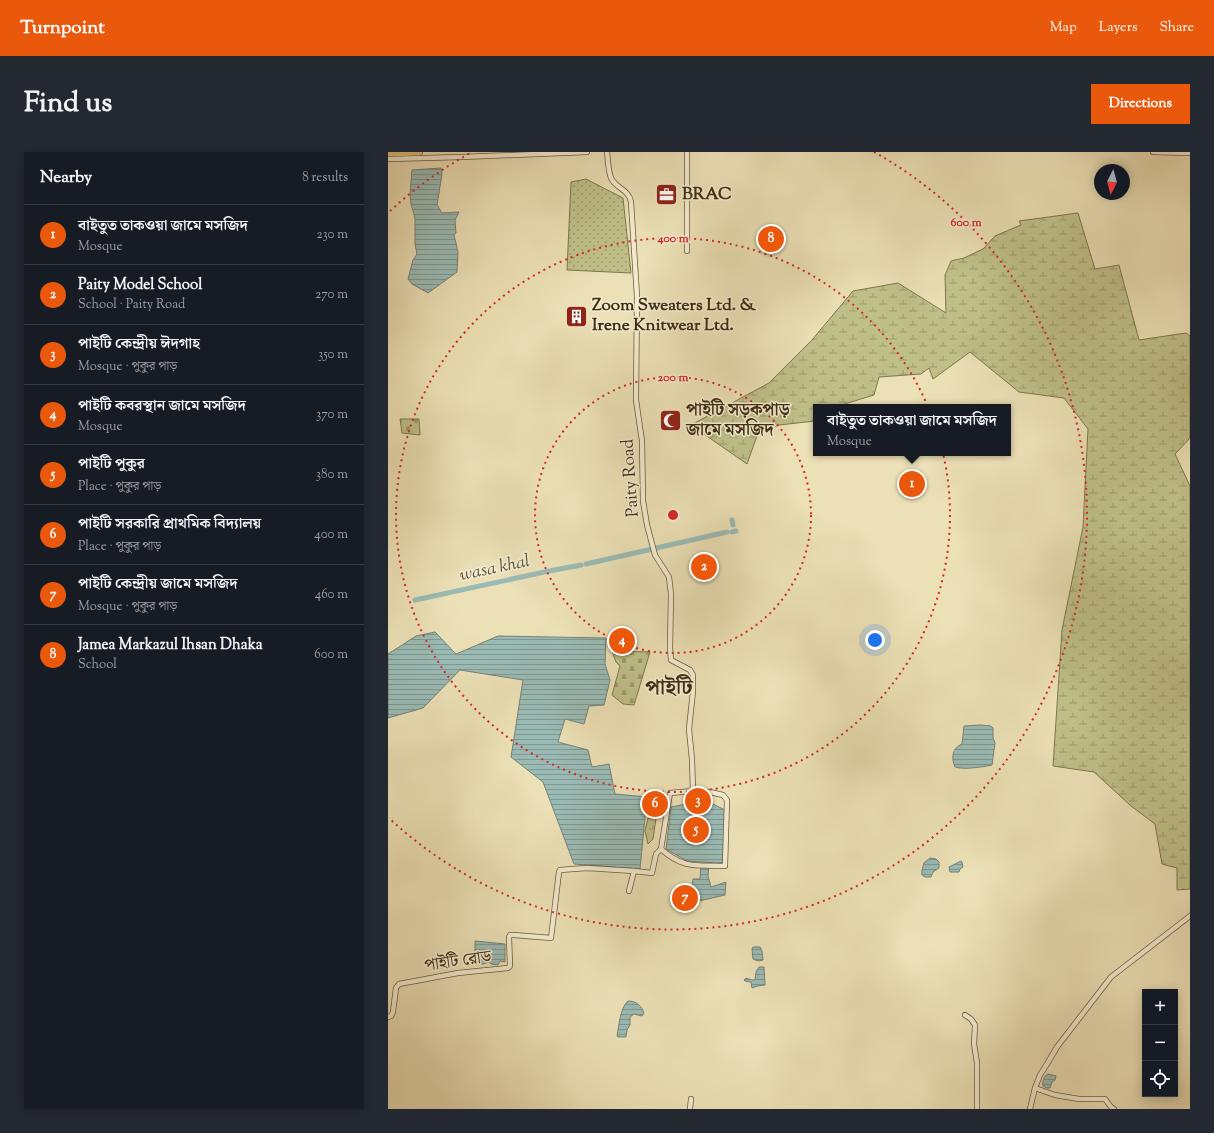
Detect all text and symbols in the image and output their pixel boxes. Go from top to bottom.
text: Turnpoint [20,15,105,42]
text: Map [1050,18,1077,38]
text: Layers [1099,18,1137,38]
text: Share [1159,18,1194,38]
text: Find us [24,84,112,124]
button: Directions [1091,84,1190,124]
north arrow [1094,164,1130,200]
text: Nearby [40,166,92,190]
text: 8 results [302,169,348,187]
office icon: BRAC [654,182,680,208]
place label: BRAC [682,183,732,207]
text: 600 m [950,214,982,232]
text: বাইতুত তাকওয়া জামে মসজিদ [78,216,248,237]
pin: 8 [758,224,784,254]
text: 1 [51,226,55,244]
text: 230 m [316,226,348,244]
text: 400 m [656,230,689,248]
text: Mosque [78,238,123,256]
text: Paity Model School [78,275,202,296]
text: 2 [50,286,56,304]
text: 270 m [315,286,348,304]
place label: Zoom Sweaters Ltd. & Irene Knitwear Ltd. [592,294,757,338]
text: School · Paity Road [78,296,185,314]
building icon: Zoom Sweaters Ltd. & Irene Knitwear Ltd. [564,303,590,329]
text: পাইটি কেন্দ্রীয় ঈদগাহ [78,334,200,355]
text: 3 [50,346,56,364]
text: 350 m [318,346,348,364]
text: Mosque · পুকুর পাড় [78,358,177,376]
text: 200 m [658,369,688,387]
text: পাইটি কবরস্থান জামে মসজিদ [78,396,246,417]
place label: পাইটি সড়কপাড় জামে মসজিদ [685,398,791,443]
popup [813,404,1011,456]
text: 4 [50,406,56,424]
text: 370 m [316,406,348,424]
mosque icon: পাইটি সড়কপাড় জামে মসজিদ [657,408,683,434]
text: বাইতুত তাকওয়া জামে মসজিদ [827,411,997,432]
text: Mosque [78,418,123,436]
text: Mosque [827,433,872,451]
street label: Paity Road [616,438,646,518]
text: পাইটি পুকুর [78,454,145,475]
text: 5 [51,466,55,484]
text: 380 m [316,466,348,484]
pin: 1 [899,469,925,499]
text: Place · পুকুর পাড় [78,478,161,496]
centre of rings [666,508,680,522]
text: পাইটি সরকারি প্রাথমিক বিদ্যালয় [78,514,261,535]
text: 6 [50,526,56,544]
text: 400 m [314,526,348,544]
text: Place · পুকুর পাড় [78,538,161,556]
water label: wasa khal [457,549,533,589]
pin: 2 [691,552,717,582]
text: পাইটি কেন্দ্রীয় জামে মসজিদ [78,574,238,595]
text: 7 [50,586,56,604]
text: 460 m [315,586,348,604]
text: Mosque · পুকুর পাড় [78,598,177,616]
pin: 4 [609,626,635,656]
your location [865,630,885,650]
text: Jamea Markazul Ihsan Dhaka [78,635,263,656]
text: 8 [50,646,56,664]
text: 600 m [314,646,348,664]
text: School [78,656,117,674]
district label: পাইটি [645,674,694,704]
pin: 3 [685,786,711,816]
pin: 6 [642,789,668,819]
pin: 5 [683,815,709,845]
pin: 7 [672,883,698,913]
street label: পাইটি রোড [423,944,493,979]
map controls [1142,989,1178,1097]
button: + [1142,989,1178,1025]
button: − [1142,1025,1178,1061]
button: locate [1142,1061,1178,1097]

